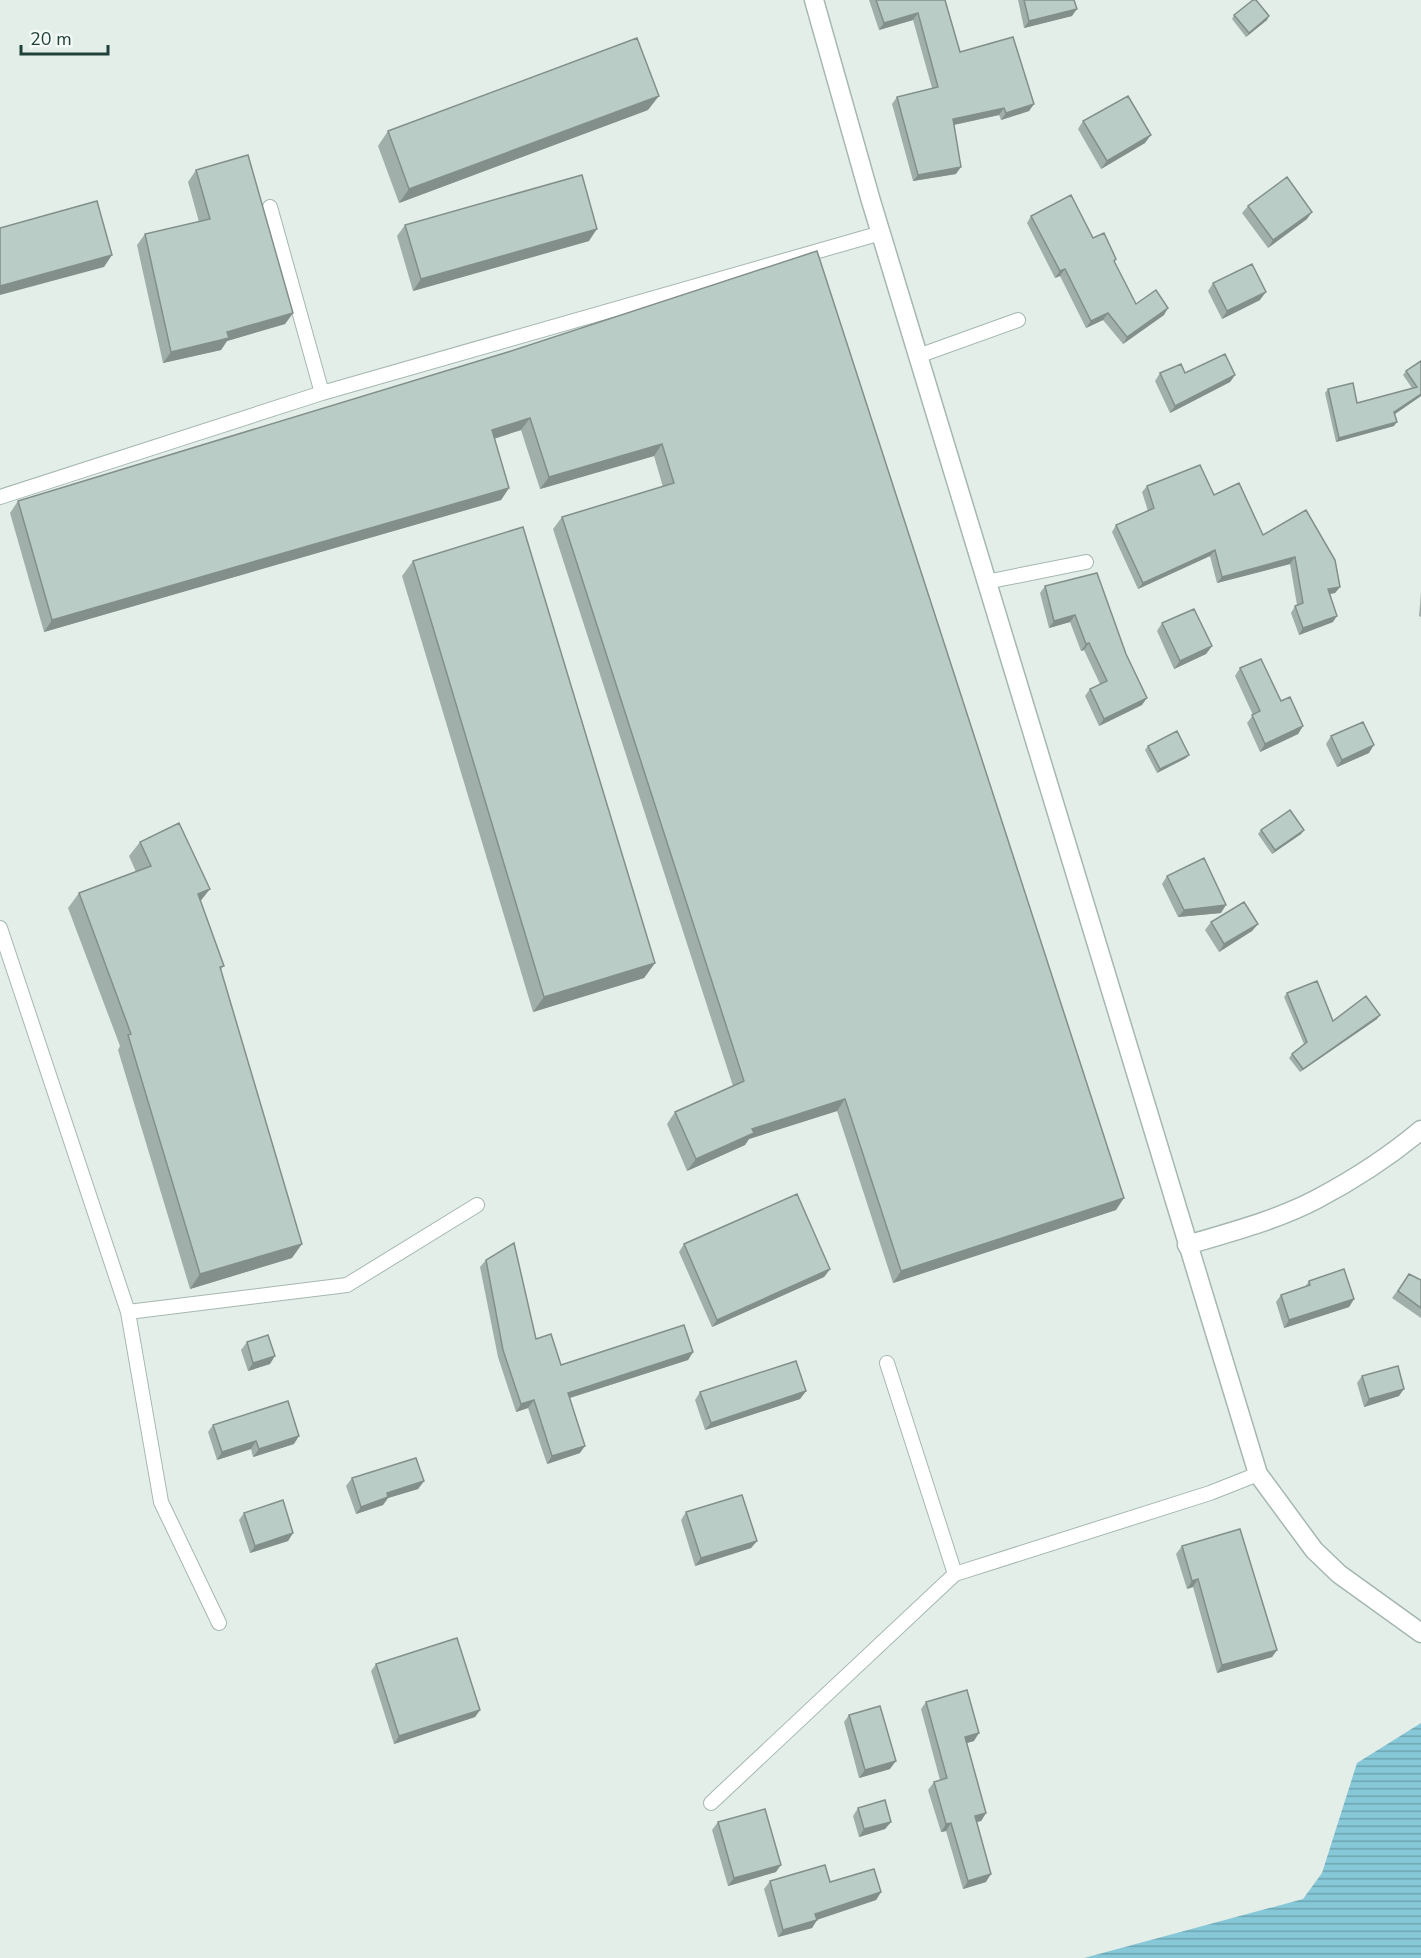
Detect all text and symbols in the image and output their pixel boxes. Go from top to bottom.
scale bar [21,18,108,56]
text: 20 m [30,27,72,51]

